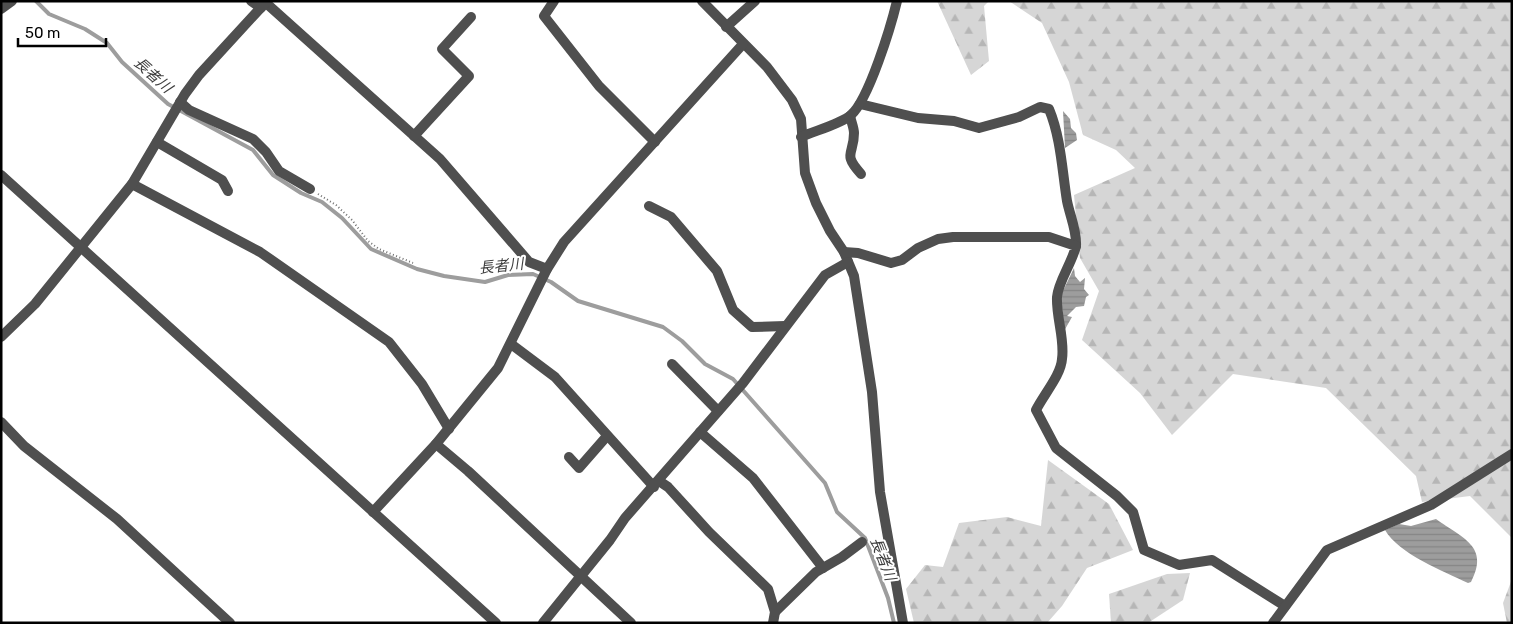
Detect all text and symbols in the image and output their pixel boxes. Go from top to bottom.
scale bar [18,15,105,47]
text: 50 m [25,24,60,42]
water label: 長者川 [130,53,177,98]
water label: 長者川 [478,254,526,277]
water label: 長者川 [867,535,900,585]

